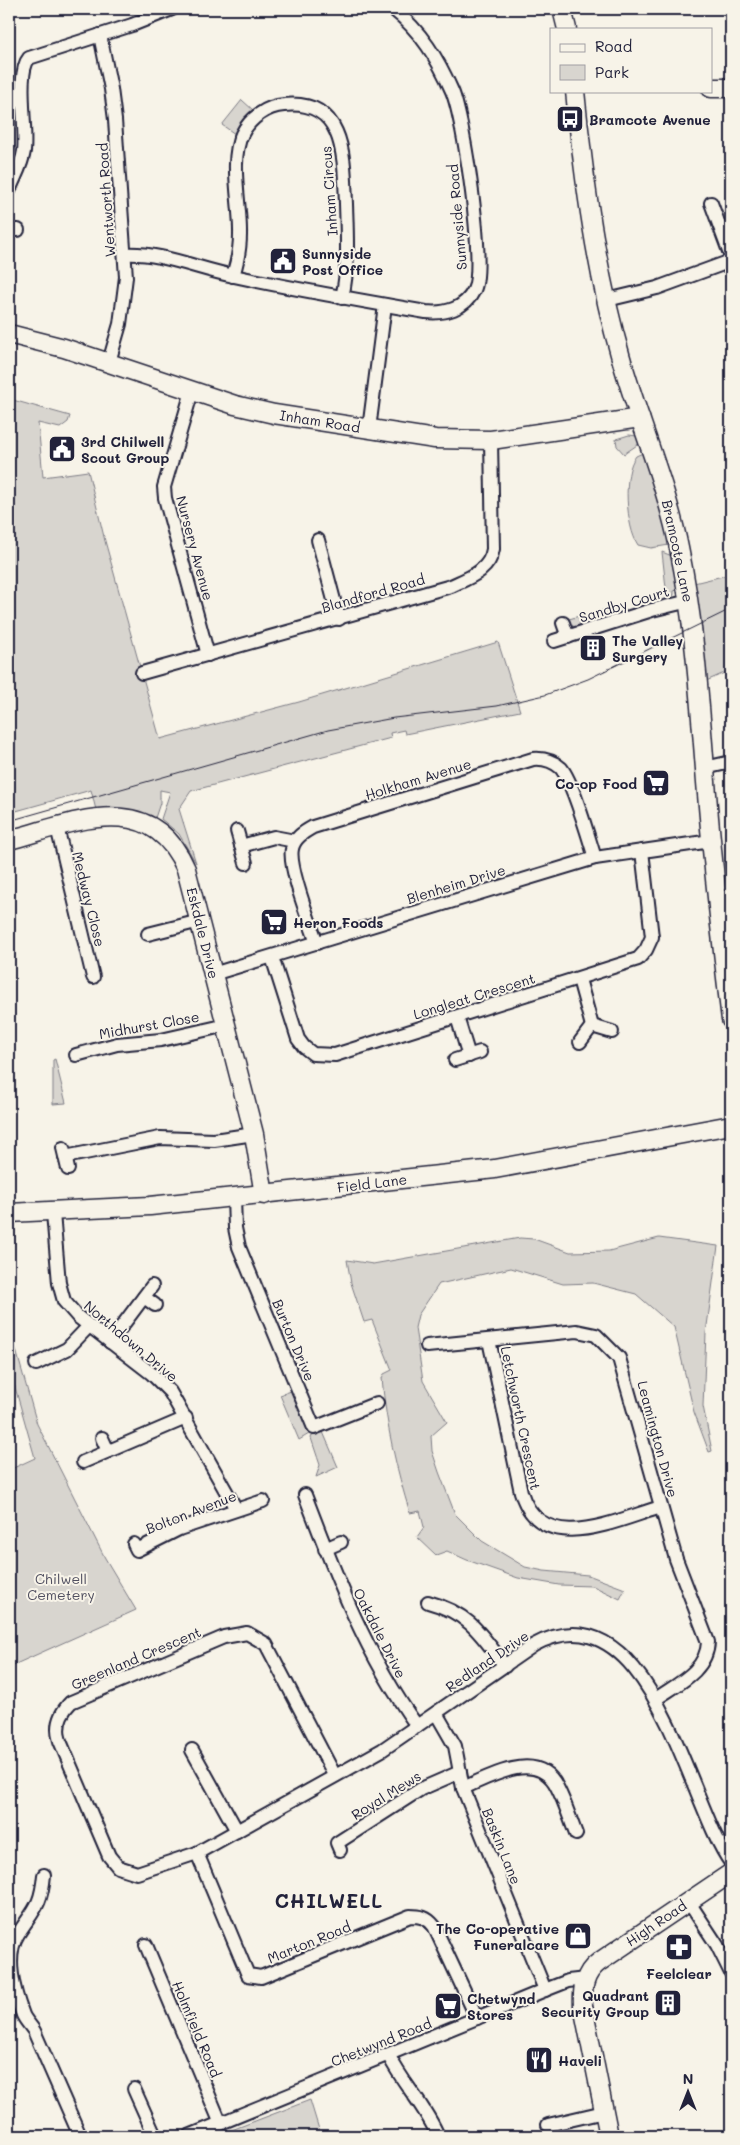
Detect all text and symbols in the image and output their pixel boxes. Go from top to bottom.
legend [550,28,712,92]
text: Road [595,36,632,56]
text: Park [595,62,629,82]
bus stop icon: Bramcote Avenue [555,104,585,134]
place label: Bramcote Avenue [589,110,711,129]
street label: Wentworth Road [93,142,119,258]
street label: Inham Circus [316,145,342,237]
street label: Sunnyside Road [443,163,471,271]
place label: Sunnyside Post Office [302,244,383,279]
public building icon: Sunnyside Post Office [268,246,298,276]
street label: Inham Road [278,405,362,437]
place label: 3rd Chilwell Scout Group [81,432,170,467]
public building icon: 3rd Chilwell Scout Group [47,434,77,464]
street label: Nursery Avenue [172,494,218,602]
street label: Bramcote Lane [658,498,698,604]
street label: Blandford Road [319,569,427,617]
street label: Sandby Court [577,581,671,627]
place label: The Valley Surgery [612,631,684,666]
building icon: The Valley Surgery [578,633,608,663]
street label: Holkham Avenue [363,754,473,804]
supermarket icon: Co-op Food [641,768,671,798]
place label: Co-op Food [555,774,637,793]
street label: Medway Close [68,849,110,949]
street label: Blenheim Drive [404,860,508,908]
street label: Eskdale Drive [182,885,224,981]
supermarket icon: Heron Foods [259,907,289,937]
place label: Heron Foods [293,913,383,932]
street label: Longleat Crescent [411,968,537,1024]
street label: Midhurst Close [97,1007,201,1043]
street label: Field Lane [336,1169,408,1197]
street label: Northdown Drive [80,1296,182,1386]
street label: Burton Drive [268,1296,320,1384]
street label: Letchworth Crescent [496,1344,546,1492]
street label: Leamington Drive [633,1379,683,1499]
street label: Bolton Avenue [143,1486,239,1538]
park label: Chilwell Cemetery [27,1569,95,1604]
street label: Oakdale Drive [349,1585,411,1681]
street label: Greenland Crescent [68,1622,204,1694]
street label: Redland Drive [442,1626,532,1696]
street label: Royal Mews [348,1766,424,1824]
street label: Baskin Lane [478,1805,526,1887]
district label: CHILWELL [275,1888,383,1913]
street label: High Road [622,1896,690,1950]
street label: Marton Road [264,1917,354,1967]
place label: The Co-operative Funeralcare [436,1919,559,1954]
shop icon: The Co-operative Funeralcare [563,1921,593,1951]
pharmacy icon: Feelclear [664,1932,694,1962]
place label: Feelclear [646,1964,712,1983]
street label: Holmfield Road [168,1978,226,2080]
place label: Quadrant Security Group [541,1986,649,2021]
building icon: Quadrant Security Group [653,1988,683,2018]
place label: Chetwynd Stores [467,1989,535,2024]
supermarket icon: Chetwynd Stores [433,1991,463,2021]
street label: Chetwynd Road [328,2013,434,2071]
restaurant icon: Haveli [524,2045,554,2075]
place label: Haveli [558,2051,602,2070]
north arrow [662,2068,712,2118]
text: N [683,2069,693,2088]

